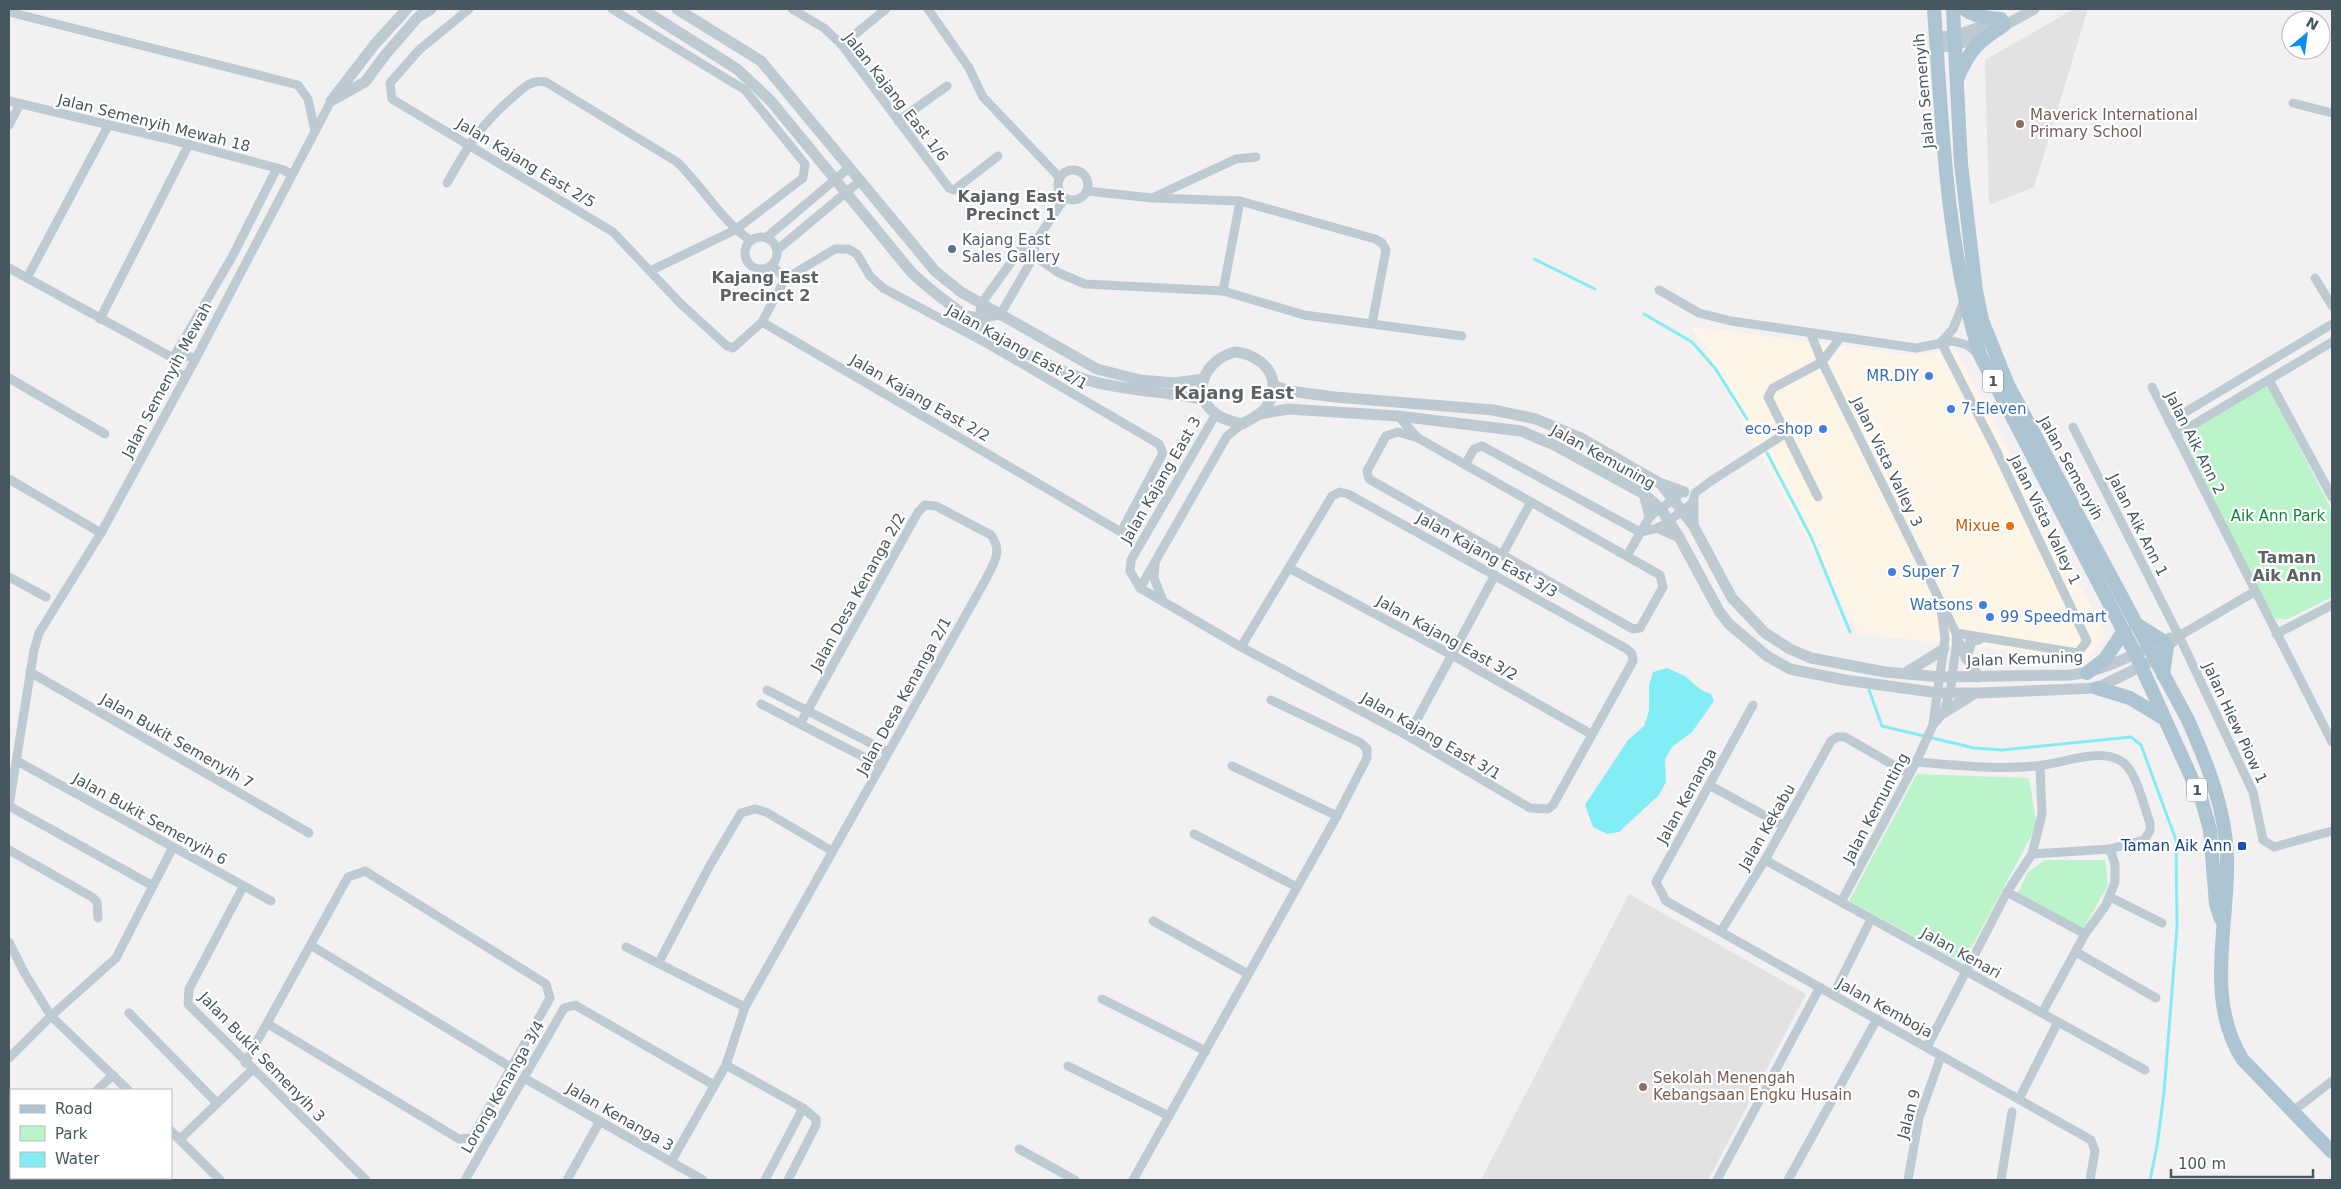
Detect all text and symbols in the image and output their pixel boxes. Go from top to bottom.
north arrow [2281,10,2331,60]
text: N [2303,14,2321,33]
street label: Jalan Kajang East 1/6 [840,28,952,165]
street label: Jalan Semenyih [1910,32,1938,151]
street label: Jalan Semenyih Mewah 18 [55,90,252,156]
place label: Maverick International Primary School [2030,106,2198,141]
street label: Jalan Kajang East 2/5 [453,114,599,212]
marker: Maverick International Primary School [2014,118,2026,130]
district label: Kajang East Precinct 1 [958,187,1065,224]
place label: Kajang East Sales Gallery [962,231,1060,266]
marker: Kajang East Sales Gallery [946,243,958,255]
district label: Kajang East Precinct 2 [712,268,819,305]
street label: Jalan Semenyih Mewah [118,299,216,462]
street label: Jalan Kajang East 2/1 [942,300,1091,393]
street label: Jalan Kajang East 2/2 [846,350,993,445]
place label: MR.DIY [1866,367,1920,385]
marker: MR.DIY [1923,370,1935,382]
road number: 1 [1983,370,2003,392]
district label: Kajang East [1174,382,1294,403]
street label: Jalan Aik Ann 2 [2161,388,2229,497]
street label: Jalan Vista Valley 3 [1847,393,1926,530]
place label: 7-Eleven [1961,400,2026,418]
marker: 7-Eleven [1945,403,1957,415]
street label: Jalan Semenyih [2035,412,2107,523]
street label: Jalan Kajang East 3 [1117,413,1205,548]
street label: Jalan Kemuning [1547,420,1658,493]
place label: eco-shop [1745,420,1813,438]
marker: eco-shop [1817,423,1829,435]
street label: Jalan Vista Valley 1 [2005,451,2084,588]
street label: Jalan Aik Ann 1 [2104,470,2172,579]
park label: Aik Ann Park [2231,507,2325,525]
street label: Jalan Kajang East 3/3 [1412,508,1561,601]
street label: Jalan Desa Kenanga 2/2 [807,510,909,675]
place label: Mixue [1955,517,2000,535]
marker: Mixue [2004,520,2016,532]
district label: Taman Aik Ann [2252,548,2322,585]
place label: Super 7 [1902,563,1960,581]
marker: Super 7 [1886,566,1898,578]
street label: Jalan Kajang East 3/2 [1372,591,1521,684]
place label: Watsons [1910,596,1973,614]
marker: Watsons [1977,599,1989,611]
place label: 99 Speedmart [2000,608,2107,626]
marker: 99 Speedmart [1984,611,1996,623]
street label: Jalan Desa Kenanga 2/1 [853,614,955,779]
street label: Jalan Kemuning [1966,648,2083,670]
street label: Jalan Hiew Piow 1 [2199,659,2271,786]
street label: Jalan Kajang East 3/1 [1357,688,1504,783]
street label: Jalan Bukit Semenyih 7 [96,689,257,792]
street label: Jalan Kenanga [1653,745,1721,848]
street label: Jalan Kemunting [1839,750,1913,867]
street label: Jalan Bukit Semenyih 6 [69,769,230,869]
road number: 1 [2187,778,2207,802]
street label: Jalan Kekabu [1735,781,1799,874]
place label: Taman Aik Ann [2120,837,2232,855]
marker: Taman Aik Ann [2236,840,2248,852]
street label: Jalan Kenari [1917,923,2004,982]
street label: Jalan Kemboja [1833,974,1936,1042]
street label: Jalan Bukit Semenyih 3 [195,988,329,1126]
street label: Lorong Kenanga 3/4 [458,1017,548,1157]
place label: Sekolah Menengah Kebangsaan Engku Husain [1653,1069,1852,1104]
street label: Jalan Kenanga 3 [562,1079,677,1155]
marker: Sekolah Menengah Kebangsaan Engku Husain [1637,1081,1649,1093]
street label: Jalan 9 [1893,1087,1924,1142]
legend [10,1089,172,1179]
text: Road [55,1100,93,1118]
text: Park [55,1125,88,1143]
scale bar [2171,1146,2314,1178]
text: Water [55,1150,100,1168]
text: 100 m [2178,1155,2226,1173]

